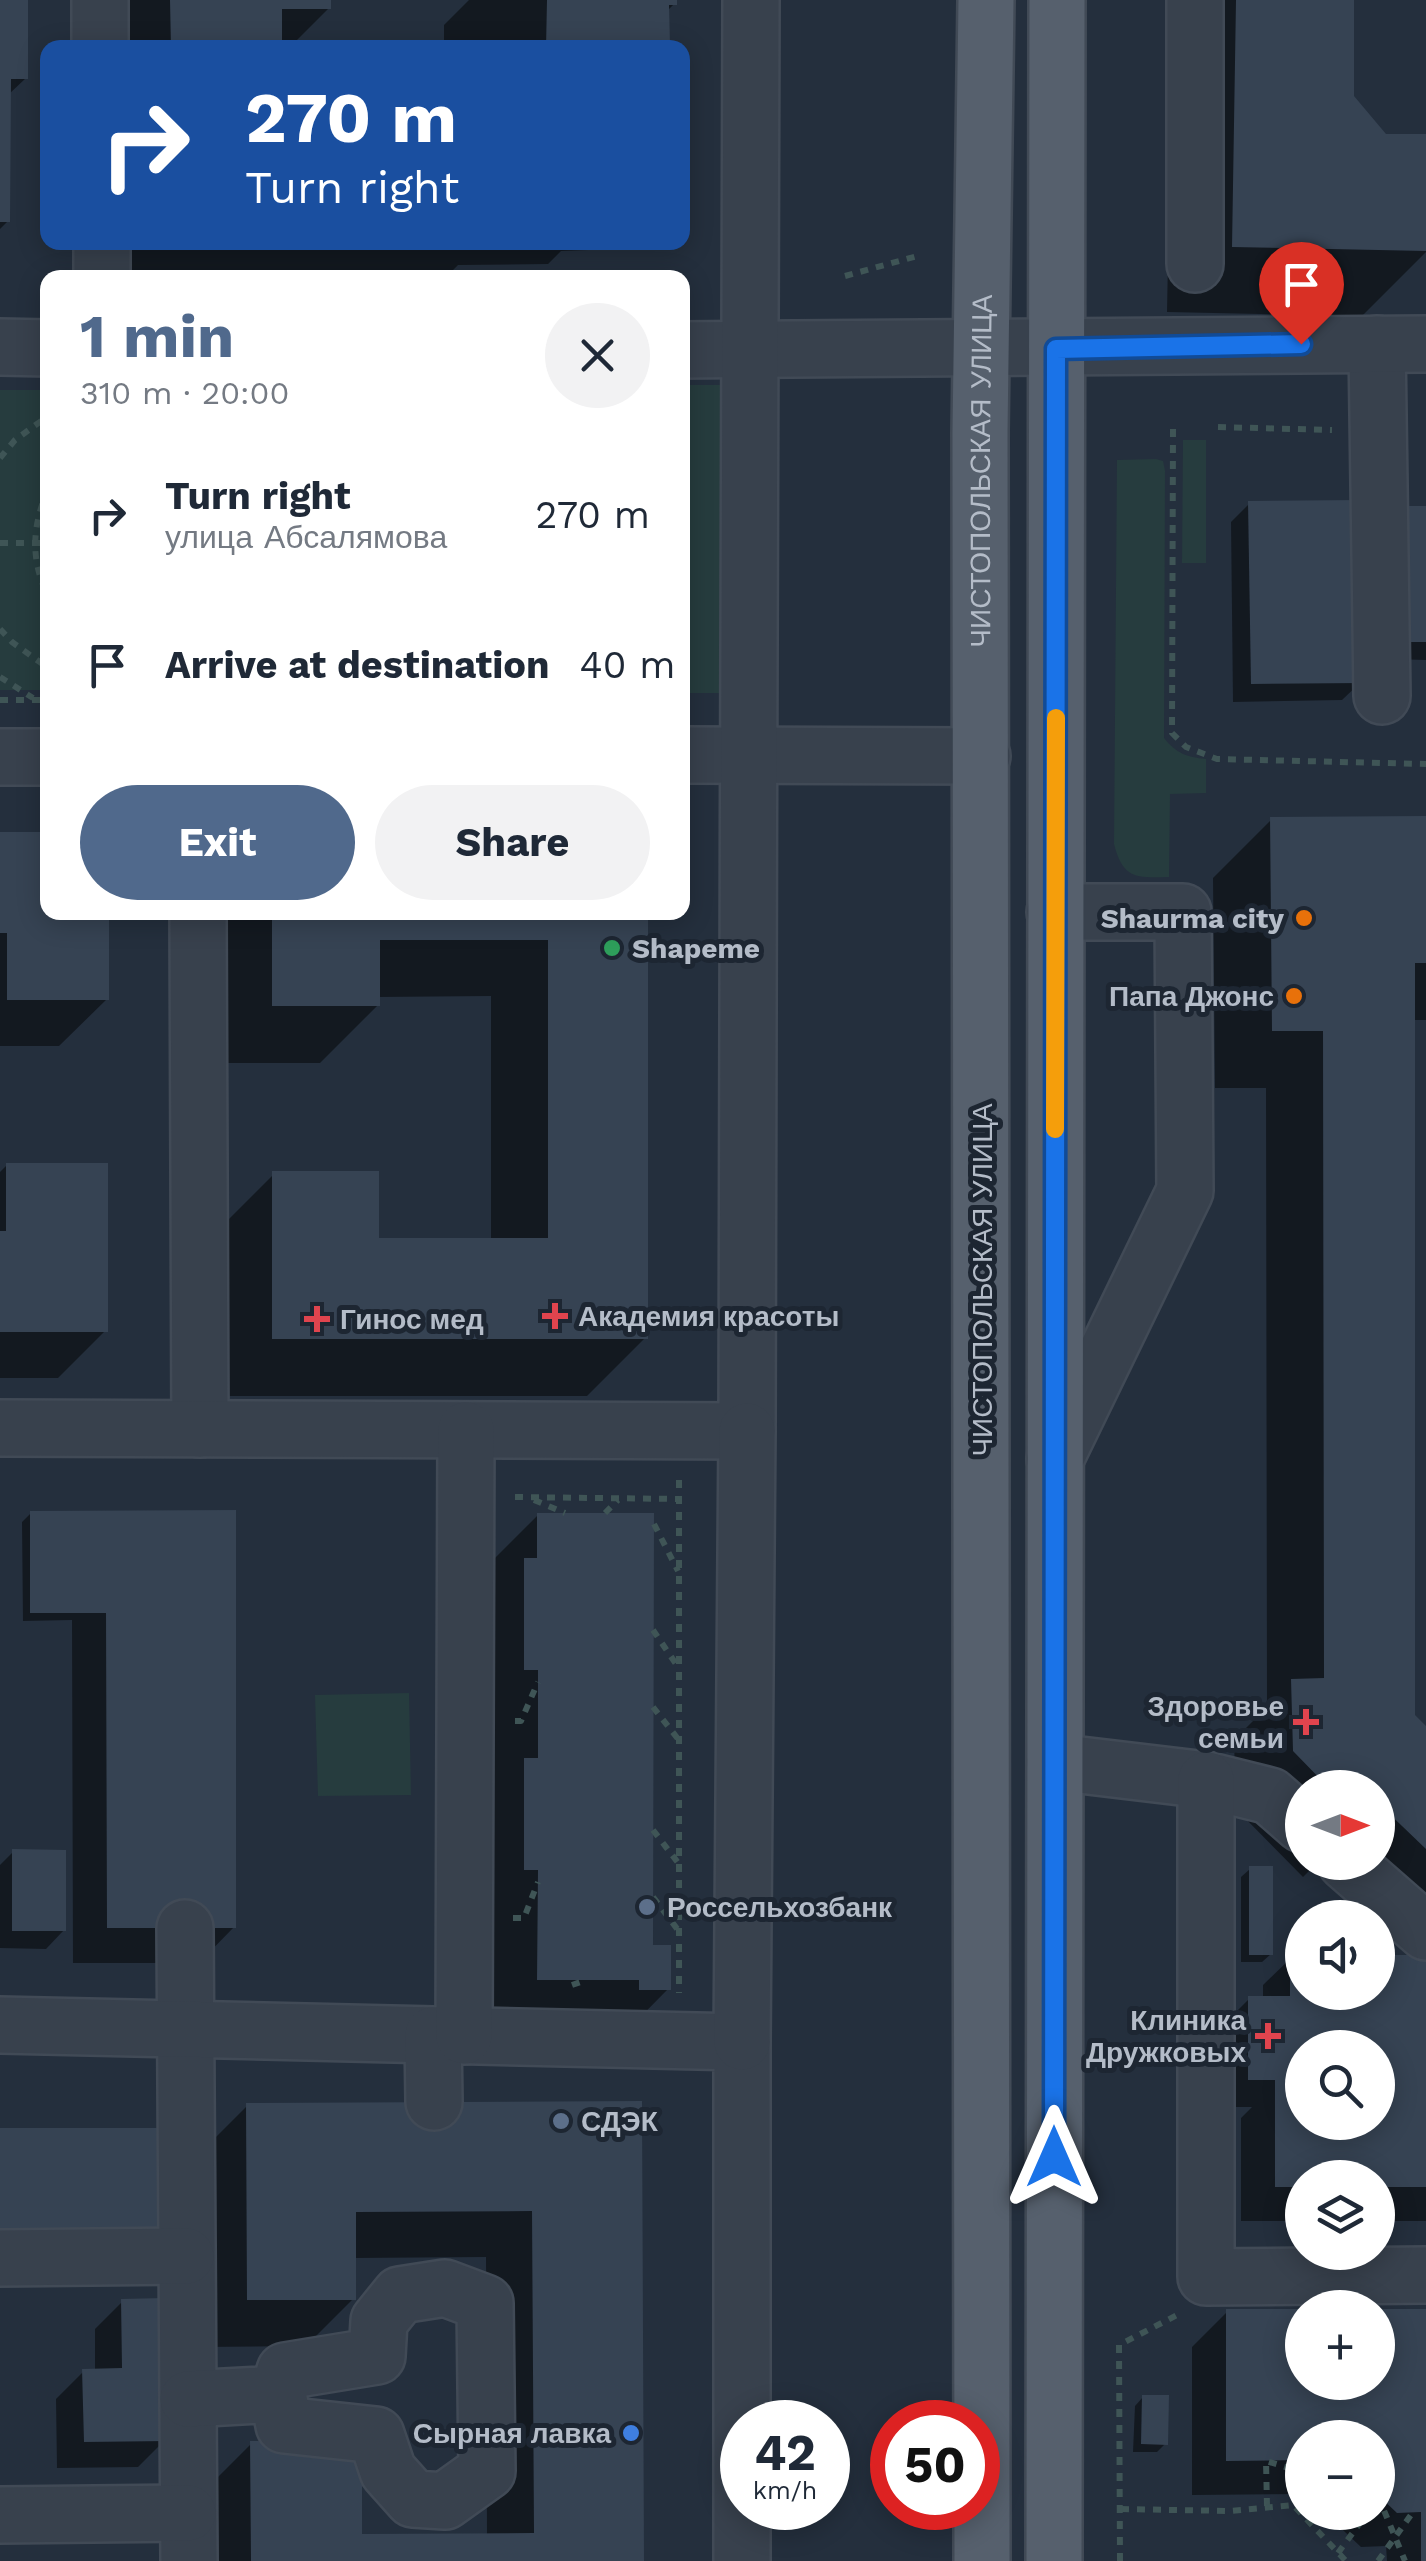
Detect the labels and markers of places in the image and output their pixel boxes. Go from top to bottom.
pin [1259,242,1344,345]
place label: Shaurma city [1101,902,1284,935]
marker: Shaurma city [1293,907,1315,929]
place label: Shapeme [632,932,760,965]
marker: Shapeme [601,937,623,959]
place label: Папа Джонс [1109,980,1274,1013]
marker: Папа Джонс [1283,985,1305,1007]
place label: Академия красоты [578,1300,839,1333]
place label: Гинос мед [340,1303,484,1336]
marker: Академия красоты [542,1303,568,1329]
marker: Гинос мед [304,1306,330,1332]
place label: Здоровье семьи [1147,1690,1284,1755]
marker: Здоровье семьи [1293,1709,1319,1735]
place label: Россельхозбанк [667,1891,893,1924]
marker: Россельхозбанк [636,1896,658,1918]
place label: Клиника Дружковых [1086,2004,1246,2069]
marker: Клиника Дружковых [1255,2023,1281,2049]
place label: СДЭК [581,2105,659,2138]
marker: СДЭК [550,2110,572,2132]
place label: Сырная лавка [413,2417,611,2450]
marker: Сырная лавка [620,2422,642,2444]

